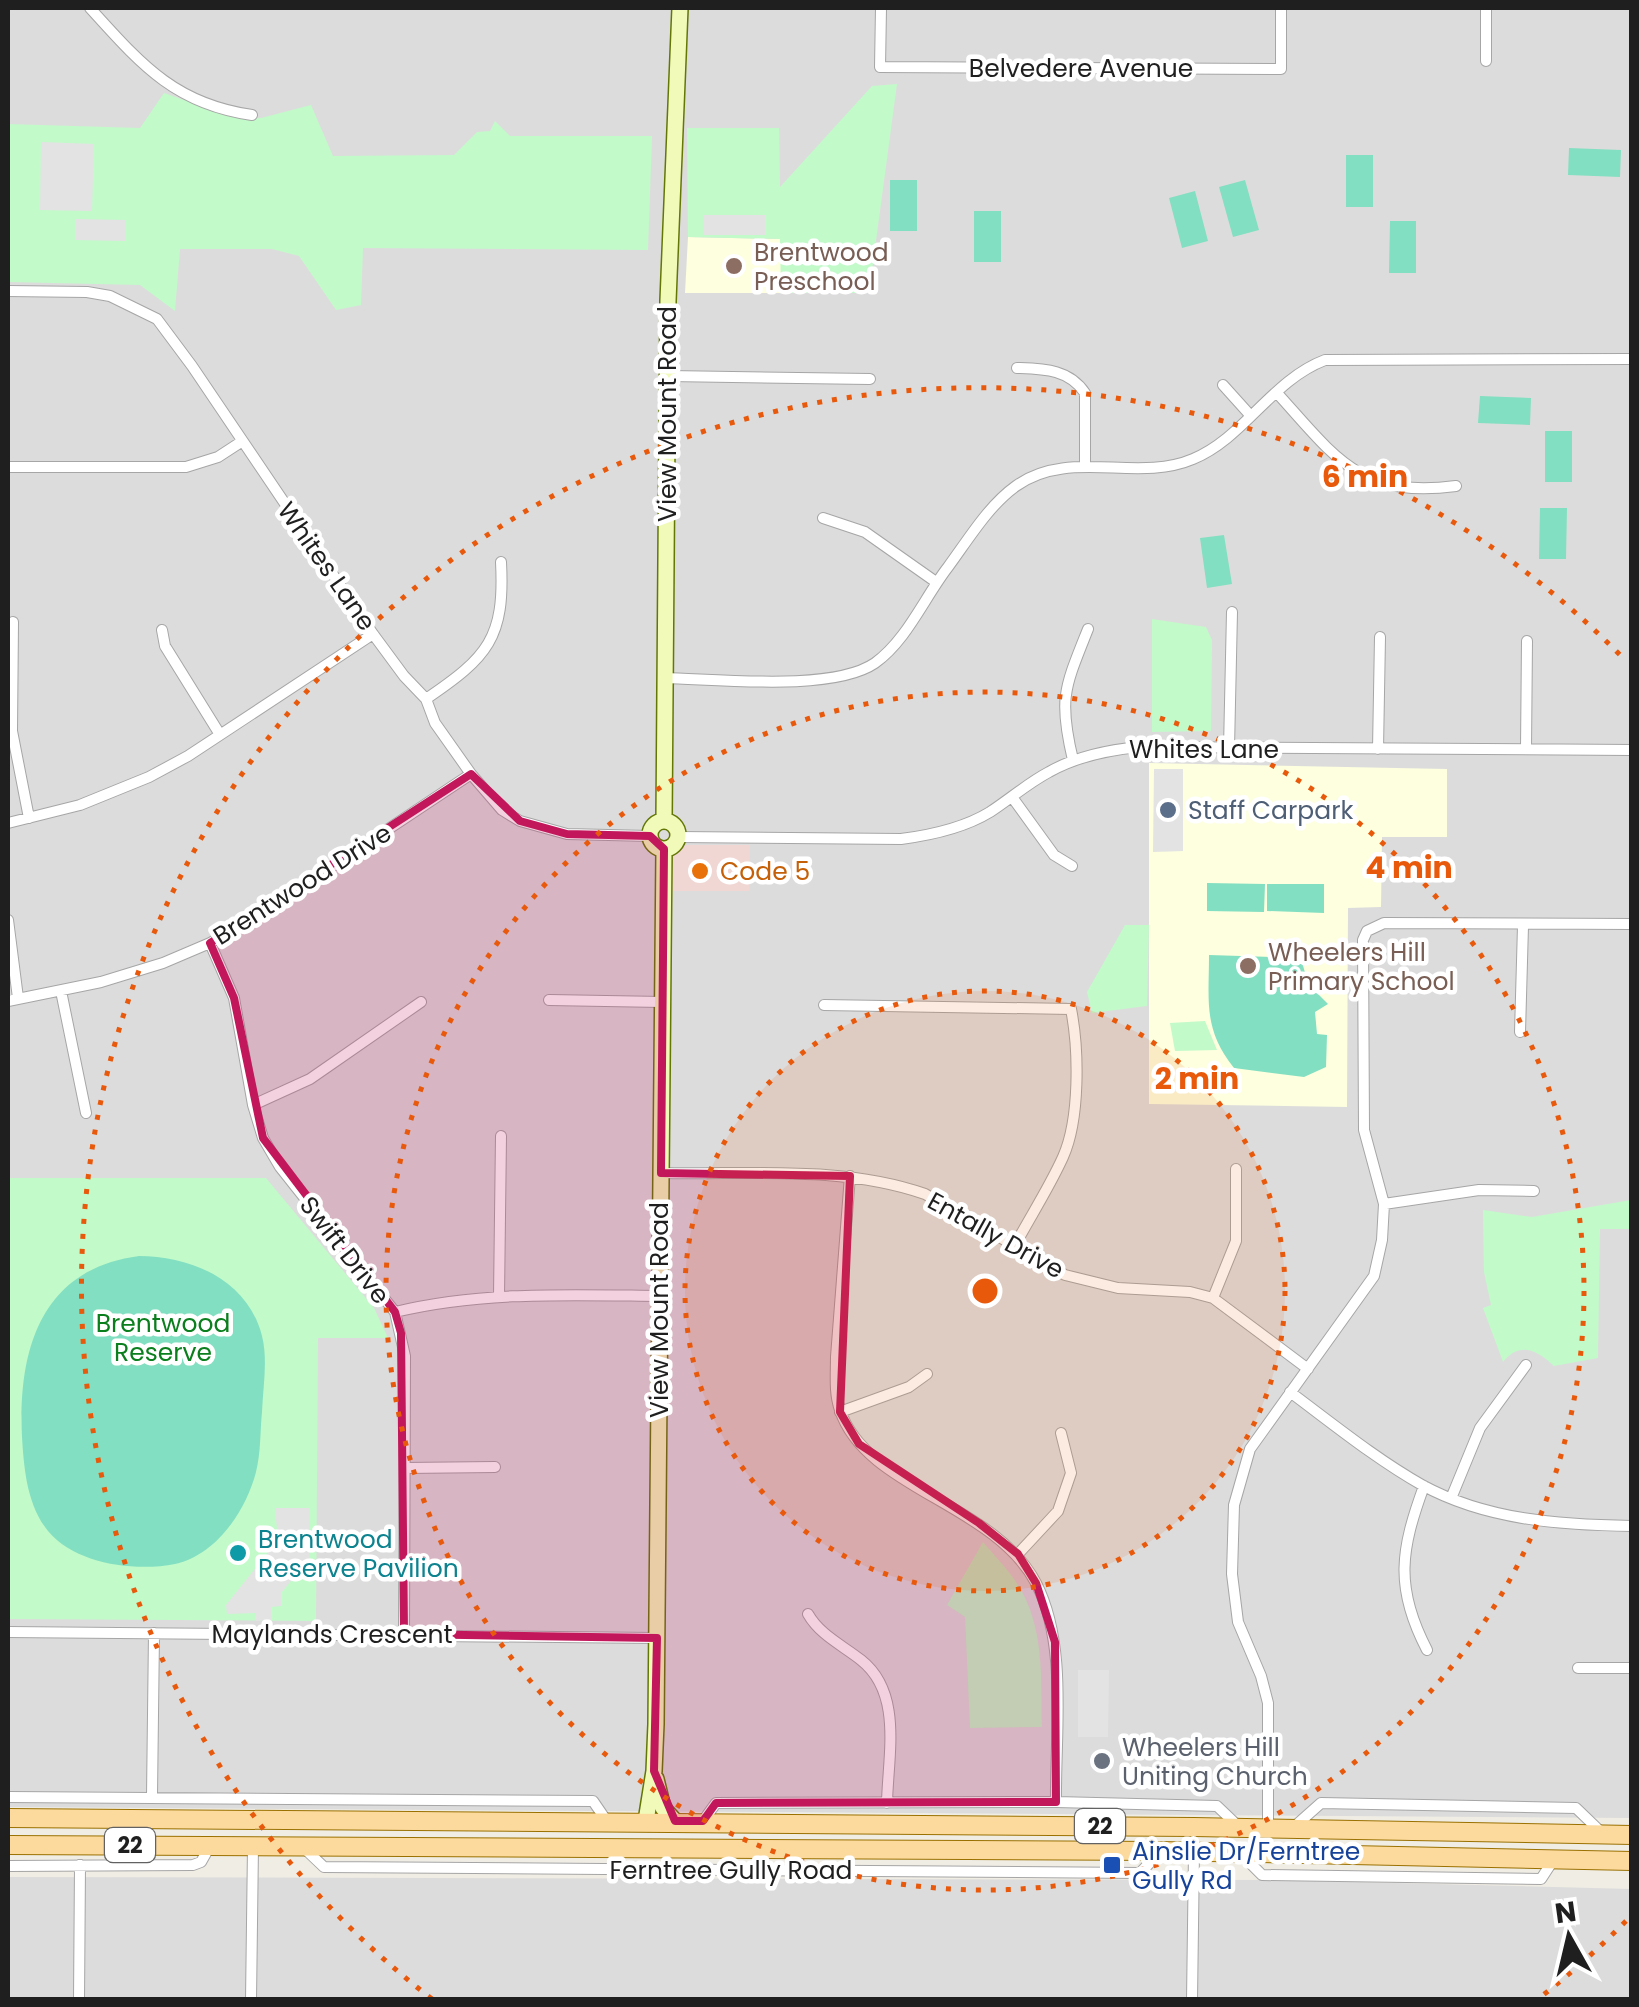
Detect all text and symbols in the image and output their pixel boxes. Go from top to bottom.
street label: Belvedere Avenue [969,51,1193,86]
place label: Brentwood Preschool [754,235,889,299]
marker: Brentwood Preschool [723,255,745,277]
street label: View Mount Road [650,306,685,522]
text: 6 min [1322,455,1408,498]
street label: Whites Lane [269,495,384,638]
street label: Whites Lane [1129,732,1279,767]
place label: Staff Carpark [1188,793,1353,828]
marker: Staff Carpark [1157,799,1179,821]
street label: Brentwood Drive [206,816,398,953]
text: 4 min [1365,846,1453,889]
place label: Code 5 [720,854,810,889]
marker: Code 5 [689,860,711,882]
place label: Wheelers Hill Primary School [1268,935,1455,999]
marker: Wheelers Hill Primary School [1237,955,1259,977]
text: 2 min [1155,1057,1239,1100]
street label: Entally Drive [921,1184,1070,1287]
street label: Swift Drive [291,1189,398,1312]
street label: View Mount Road [642,1202,677,1418]
centre of rings [967,1273,1003,1309]
park label: Brentwood Reserve [96,1306,230,1370]
place label: Brentwood Reserve Pavilion [258,1522,459,1586]
marker: Brentwood Reserve Pavilion [227,1542,249,1564]
street label: Maylands Crescent [211,1617,453,1652]
place label: Wheelers Hill Uniting Church [1122,1730,1308,1794]
marker: Wheelers Hill Uniting Church [1091,1750,1113,1772]
road number: 22 [1075,1809,1125,1843]
road number: 22 [105,1828,155,1862]
place label: Ainslie Dr/Ferntree Gully Rd [1132,1834,1360,1898]
street label: Ferntree Gully Road [609,1853,853,1888]
marker: Ainslie Dr/Ferntree Gully Rd [1101,1854,1123,1876]
north arrow [1519,1887,1619,1987]
text: N [1552,1892,1579,1934]

